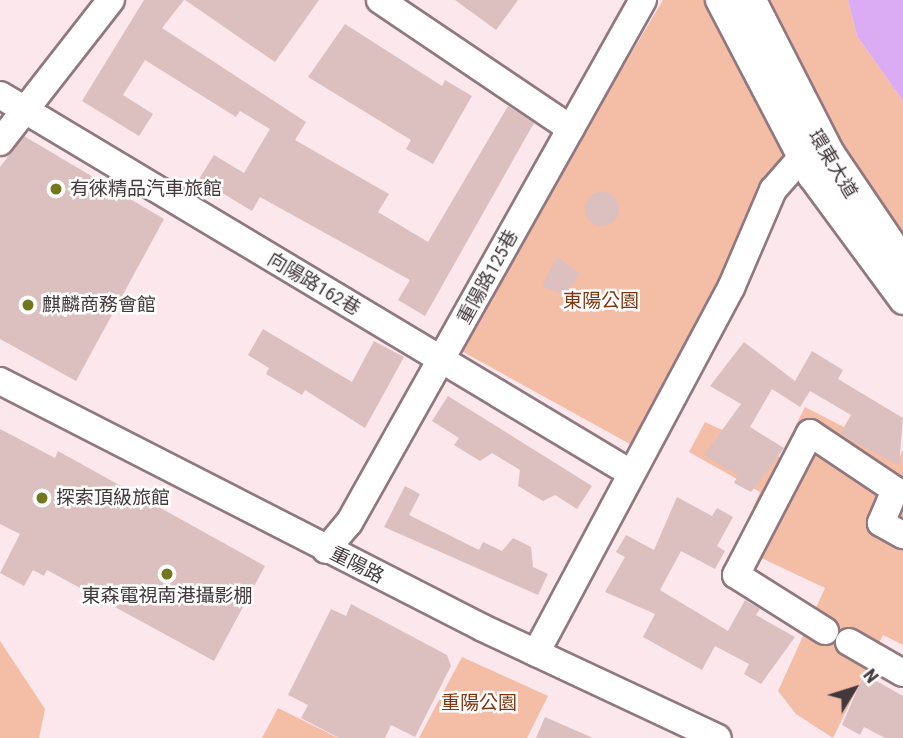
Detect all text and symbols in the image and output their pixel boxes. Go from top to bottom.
street label: 環東大道 [804,126,862,202]
place label: 有徠精品汽車旅館 [70,178,222,200]
marker: 有徠精品汽車旅館 [48,181,64,197]
street label: 重陽路125巷 [453,226,523,328]
street label: 向陽路162巷 [263,247,365,321]
park label: 東陽公園 [563,290,639,312]
place label: 麒麟商務會館 [42,294,156,316]
marker: 麒麟商務會館 [20,297,36,313]
place label: 探索頂級旅館 [56,487,170,509]
marker: 探索頂級旅館 [34,490,50,506]
street label: 重陽路 [326,542,388,588]
marker: 東森電視南港攝影棚 [159,566,175,582]
place label: 東森電視南港攝影棚 [82,585,252,607]
north arrow [819,654,889,724]
text: N [858,664,884,687]
park label: 重陽公園 [441,692,517,714]

